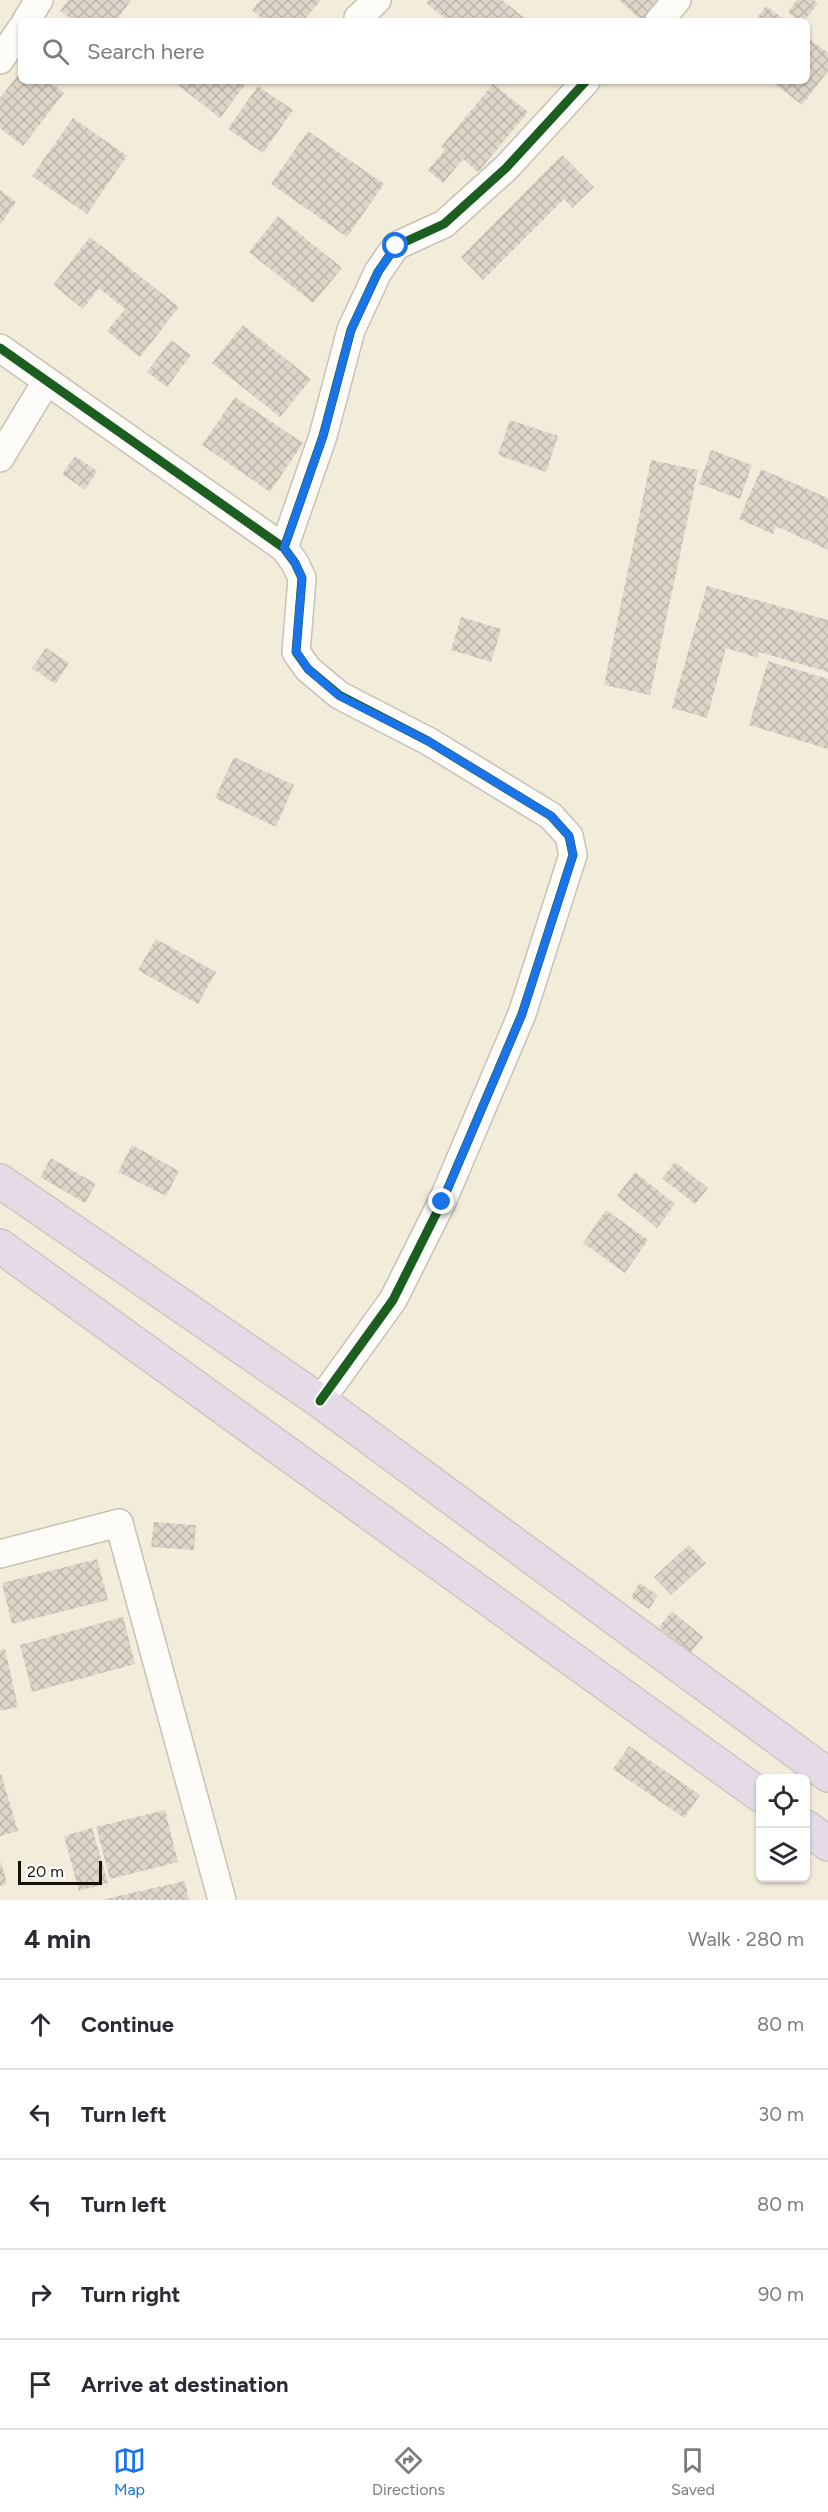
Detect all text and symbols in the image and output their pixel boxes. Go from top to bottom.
search box [18,18,810,84]
icon: search [39,35,72,68]
text: Search here [87,38,205,65]
route start [382,232,408,258]
route end [428,1188,454,1214]
map controls [756,1774,810,1882]
button: locate [756,1774,810,1828]
button: layers [756,1828,810,1882]
scale bar [18,1858,102,1886]
text: 20 m [27,1862,64,1881]
text: 4 min [24,1923,91,1955]
text: Walk · 280 m [688,1927,804,1951]
icon: ahead [24,2008,57,2041]
text: Continue [81,2011,174,2038]
text: 80 m [757,2012,804,2036]
icon: left [24,2098,57,2131]
text: Turn left [81,2101,167,2128]
text: 30 m [758,2102,804,2126]
icon: left [24,2188,57,2221]
text: Turn left [81,2191,167,2218]
text: 80 m [757,2192,804,2216]
icon: right [24,2278,57,2311]
text: Turn right [81,2281,180,2308]
text: 90 m [758,2282,804,2306]
icon: arrive [24,2368,57,2401]
text: Arrive at destination [81,2371,289,2398]
tab: Map [113,2444,146,2499]
tab: Directions [372,2444,445,2499]
tab: Saved [671,2444,715,2499]

